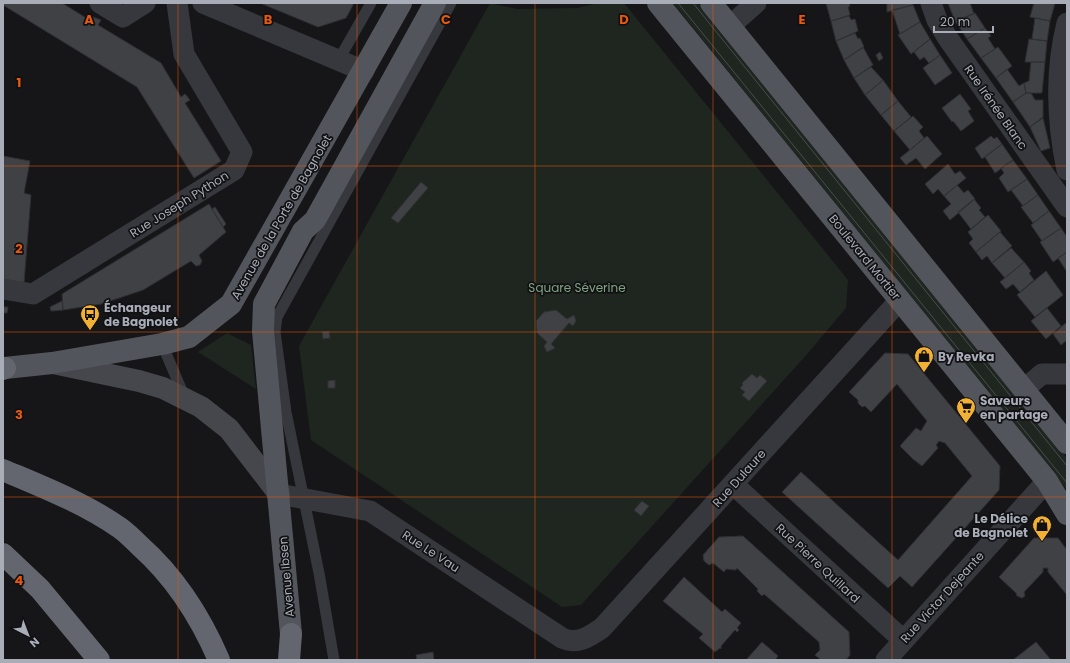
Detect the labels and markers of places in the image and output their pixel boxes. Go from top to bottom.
place label: Échangeur de Bagnolet [104,299,178,330]
bus stop icon: Échangeur de Bagnolet [79,303,101,331]
shop icon: By Revka [913,345,935,373]
place label: By Revka [938,348,994,365]
place label: Saveurs en partage [980,392,1049,423]
supermarket icon: Saveurs en partage [955,396,977,424]
place label: Le Délice de Bagnolet [954,510,1029,541]
shop icon: Le Délice de Bagnolet [1031,514,1053,542]

